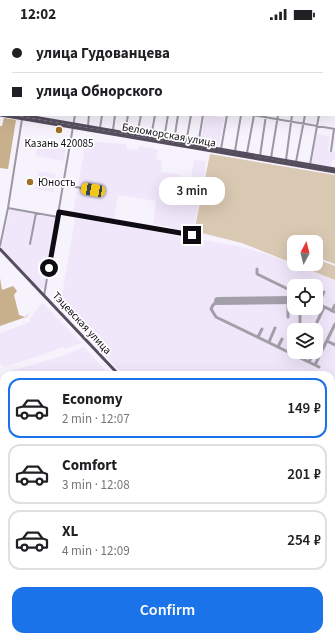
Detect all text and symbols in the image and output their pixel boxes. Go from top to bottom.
text: 12:02 [20,4,56,25]
text: улица Гудованцева [36,43,170,64]
text: улица Обнорского [36,81,163,102]
street label: Беломорская улица [121,119,217,151]
marker: Казань 420085 [54,125,64,135]
place label: Казань 420085 [24,136,94,151]
place label: Юность [38,175,76,190]
marker: Юность [25,177,35,187]
callout: 3 min [159,177,225,205]
car [80,182,106,198]
text: 3 min [177,182,207,200]
route end [183,226,201,244]
north arrow [287,235,323,271]
map controls [287,235,323,359]
route start [40,259,58,277]
button: locate [287,279,323,315]
street label: Тэцевская улица [49,289,115,357]
button: layers [287,323,323,359]
text: Economy [62,389,123,410]
icon: car [14,390,50,426]
text: 149 ₽ [287,398,321,419]
text: 2 min · 12:07 [62,410,130,428]
text: Comfort [62,455,117,476]
icon: car [14,456,50,492]
text: 201 ₽ [287,464,321,485]
text: 3 min · 12:08 [62,476,130,494]
text: XL [62,521,78,542]
icon: car [14,522,50,558]
text: 254 ₽ [287,530,321,551]
text: 4 min · 12:09 [62,542,130,560]
button: Confirm [12,587,323,633]

